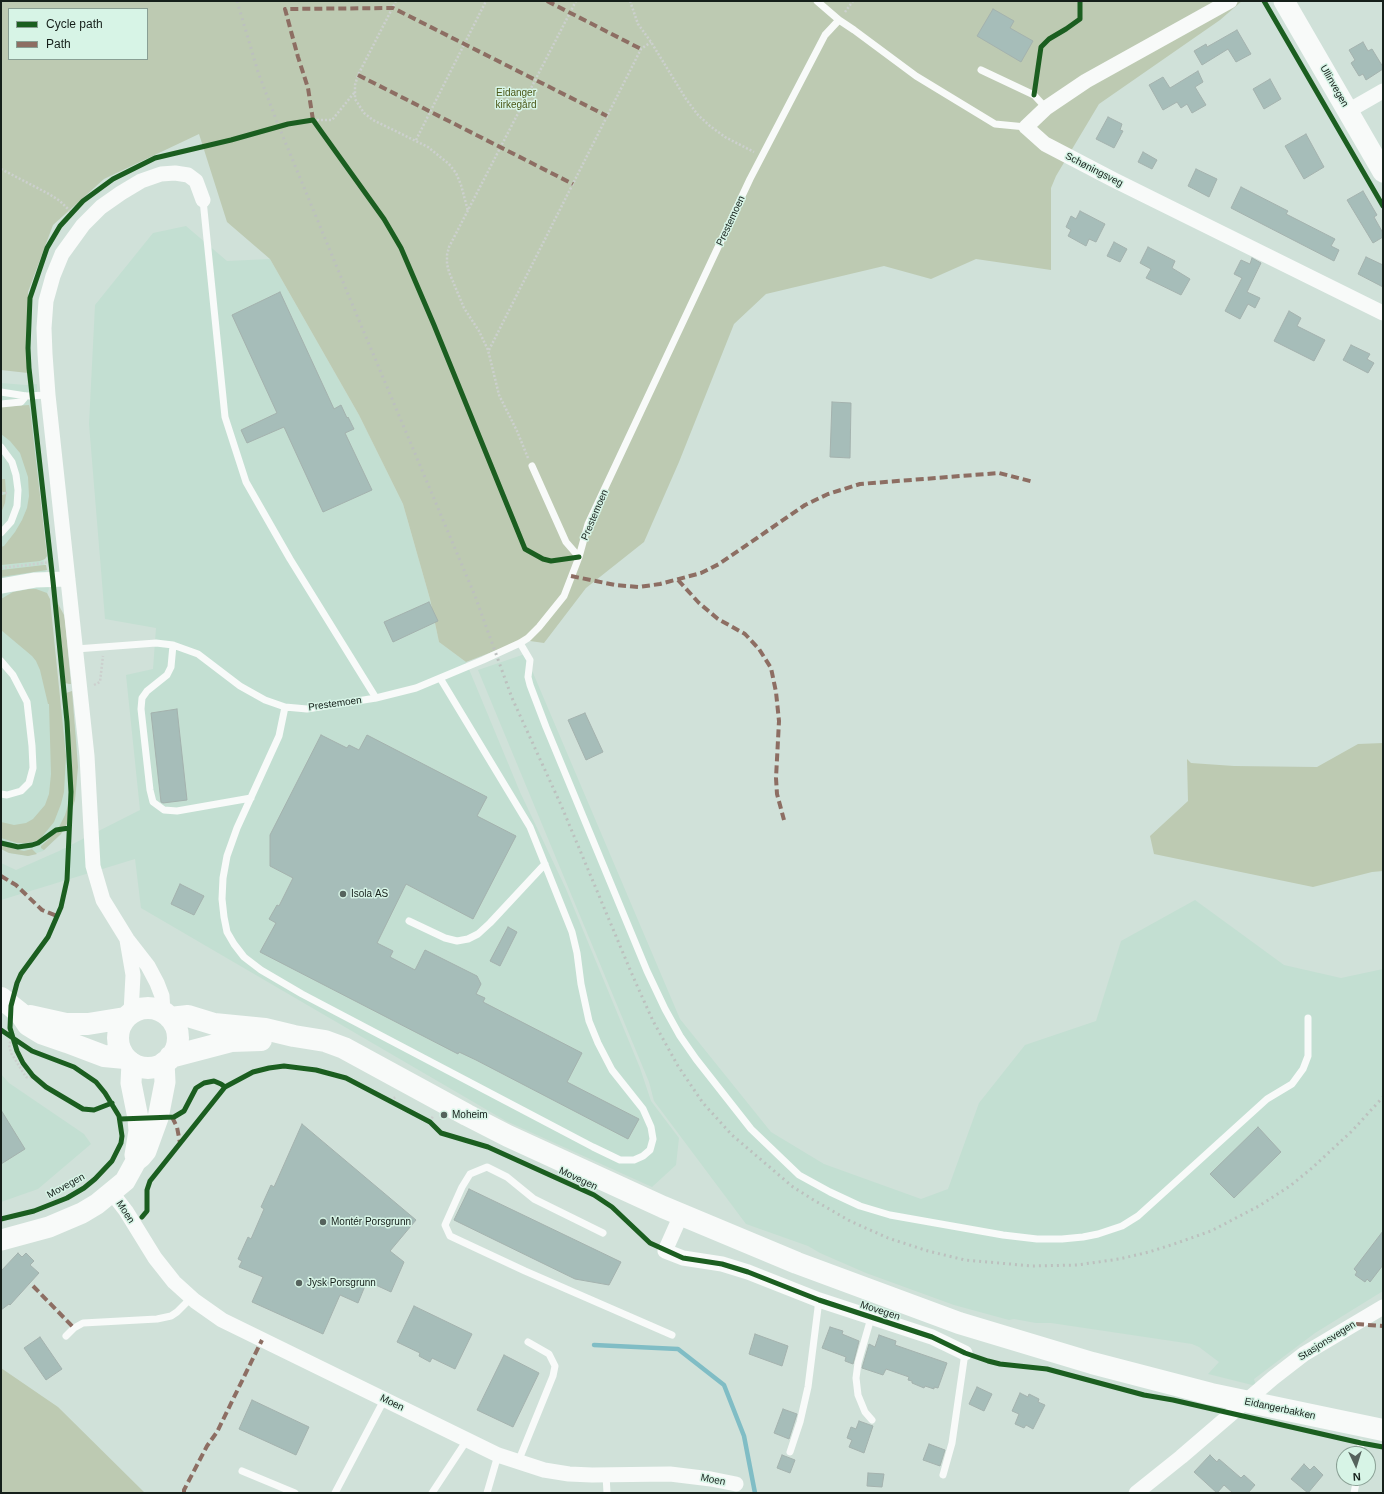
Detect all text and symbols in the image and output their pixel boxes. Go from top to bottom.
legend [8,8,148,60]
text: Cycle path [46,17,103,31]
text: Path [46,37,71,51]
street label: Ullinvegen [1317,63,1351,109]
park label: Eidanger kirkegård [495,87,537,110]
street label: Schøningsveg [1063,150,1125,190]
street label: Prestemoen [714,194,748,248]
street label: Prestemoen [579,488,611,542]
street label: Prestemoen [307,694,363,714]
place label: Isola AS [351,888,388,900]
marker: Isola AS [338,889,348,899]
place label: Moheim [452,1109,488,1121]
marker: Moheim [439,1110,449,1120]
street label: Movegen [557,1165,599,1193]
street label: Movegen [45,1171,87,1201]
street label: Moen [113,1198,137,1226]
place label: Montér Porsgrunn [331,1216,411,1228]
marker: Montér Porsgrunn [318,1217,328,1227]
place label: Jysk Porsgrunn [307,1277,376,1289]
marker: Jysk Porsgrunn [294,1278,304,1288]
street label: Movegen [859,1299,901,1323]
street label: Stasjonsvegen [1296,1319,1358,1363]
street label: Moen [378,1392,406,1414]
street label: Eidangerbakken [1243,1396,1317,1422]
north arrow [1336,1446,1376,1486]
text: N [1352,1471,1361,1483]
street label: Moen [700,1472,726,1488]

